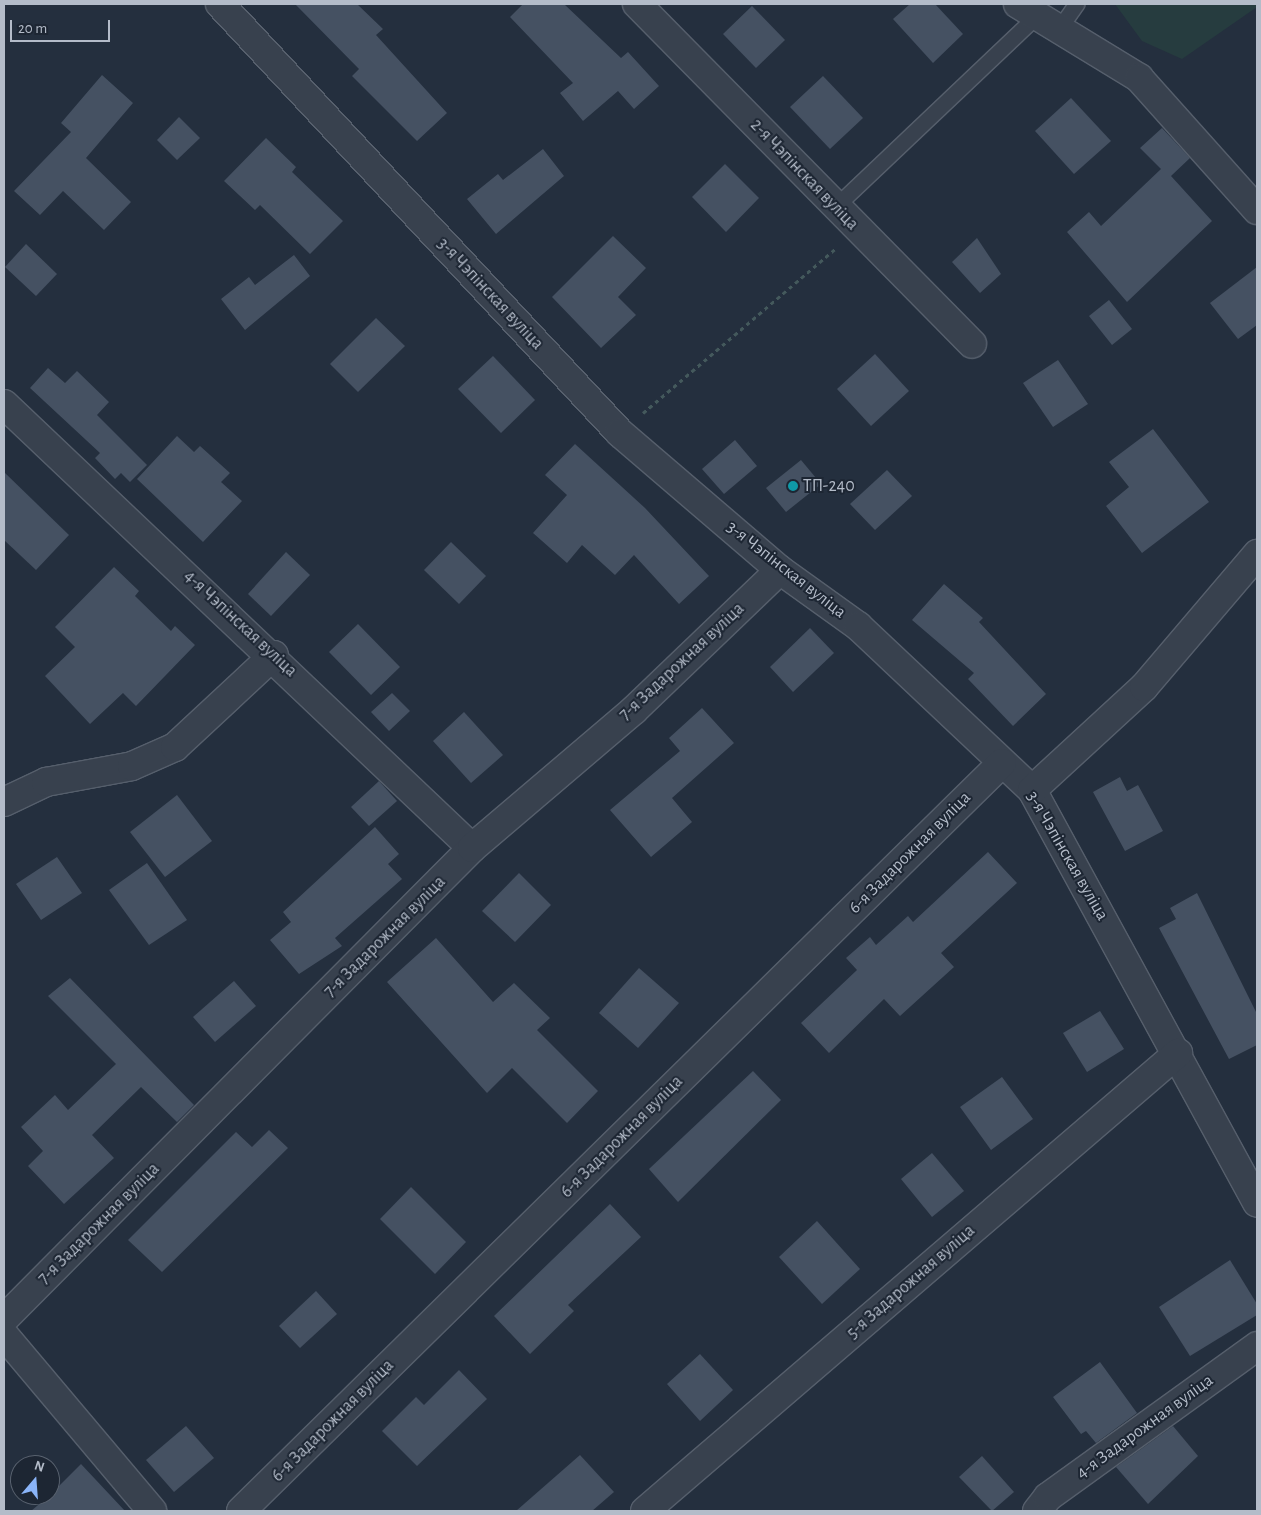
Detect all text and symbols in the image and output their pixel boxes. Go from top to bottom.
scale bar [12,10,112,42]
text: 20 m [18,21,47,36]
street label: 2-я Чэпінская вуліца [745,115,863,235]
street label: 3-я Чэпінская вуліца [432,233,548,355]
place label: ТП-240 [803,475,855,497]
marker: ТП-240 [787,480,799,492]
street label: 3-я Чэпінская вуліца [722,517,850,623]
street label: 4-я Чэпінская вуліца [179,566,301,682]
street label: 7-я Задарожная вуліца [615,598,749,726]
street label: 6-я Задарожная вуліца [844,787,976,919]
street label: 3-я Чэпінская вуліца [1021,787,1113,925]
street label: 7-я Задарожная вуліца [320,872,450,1002]
street label: 6-я Задарожная вуліца [556,1071,688,1203]
street label: 7-я Задарожная вуліца [34,1159,164,1289]
street label: 5-я Задарожная вуліца [842,1220,980,1344]
street label: 6-я Задарожная вуліца [267,1355,399,1487]
street label: 4-я Задарожная вуліца [1072,1370,1218,1484]
north arrow [10,1455,60,1505]
text: N [33,1459,46,1475]

